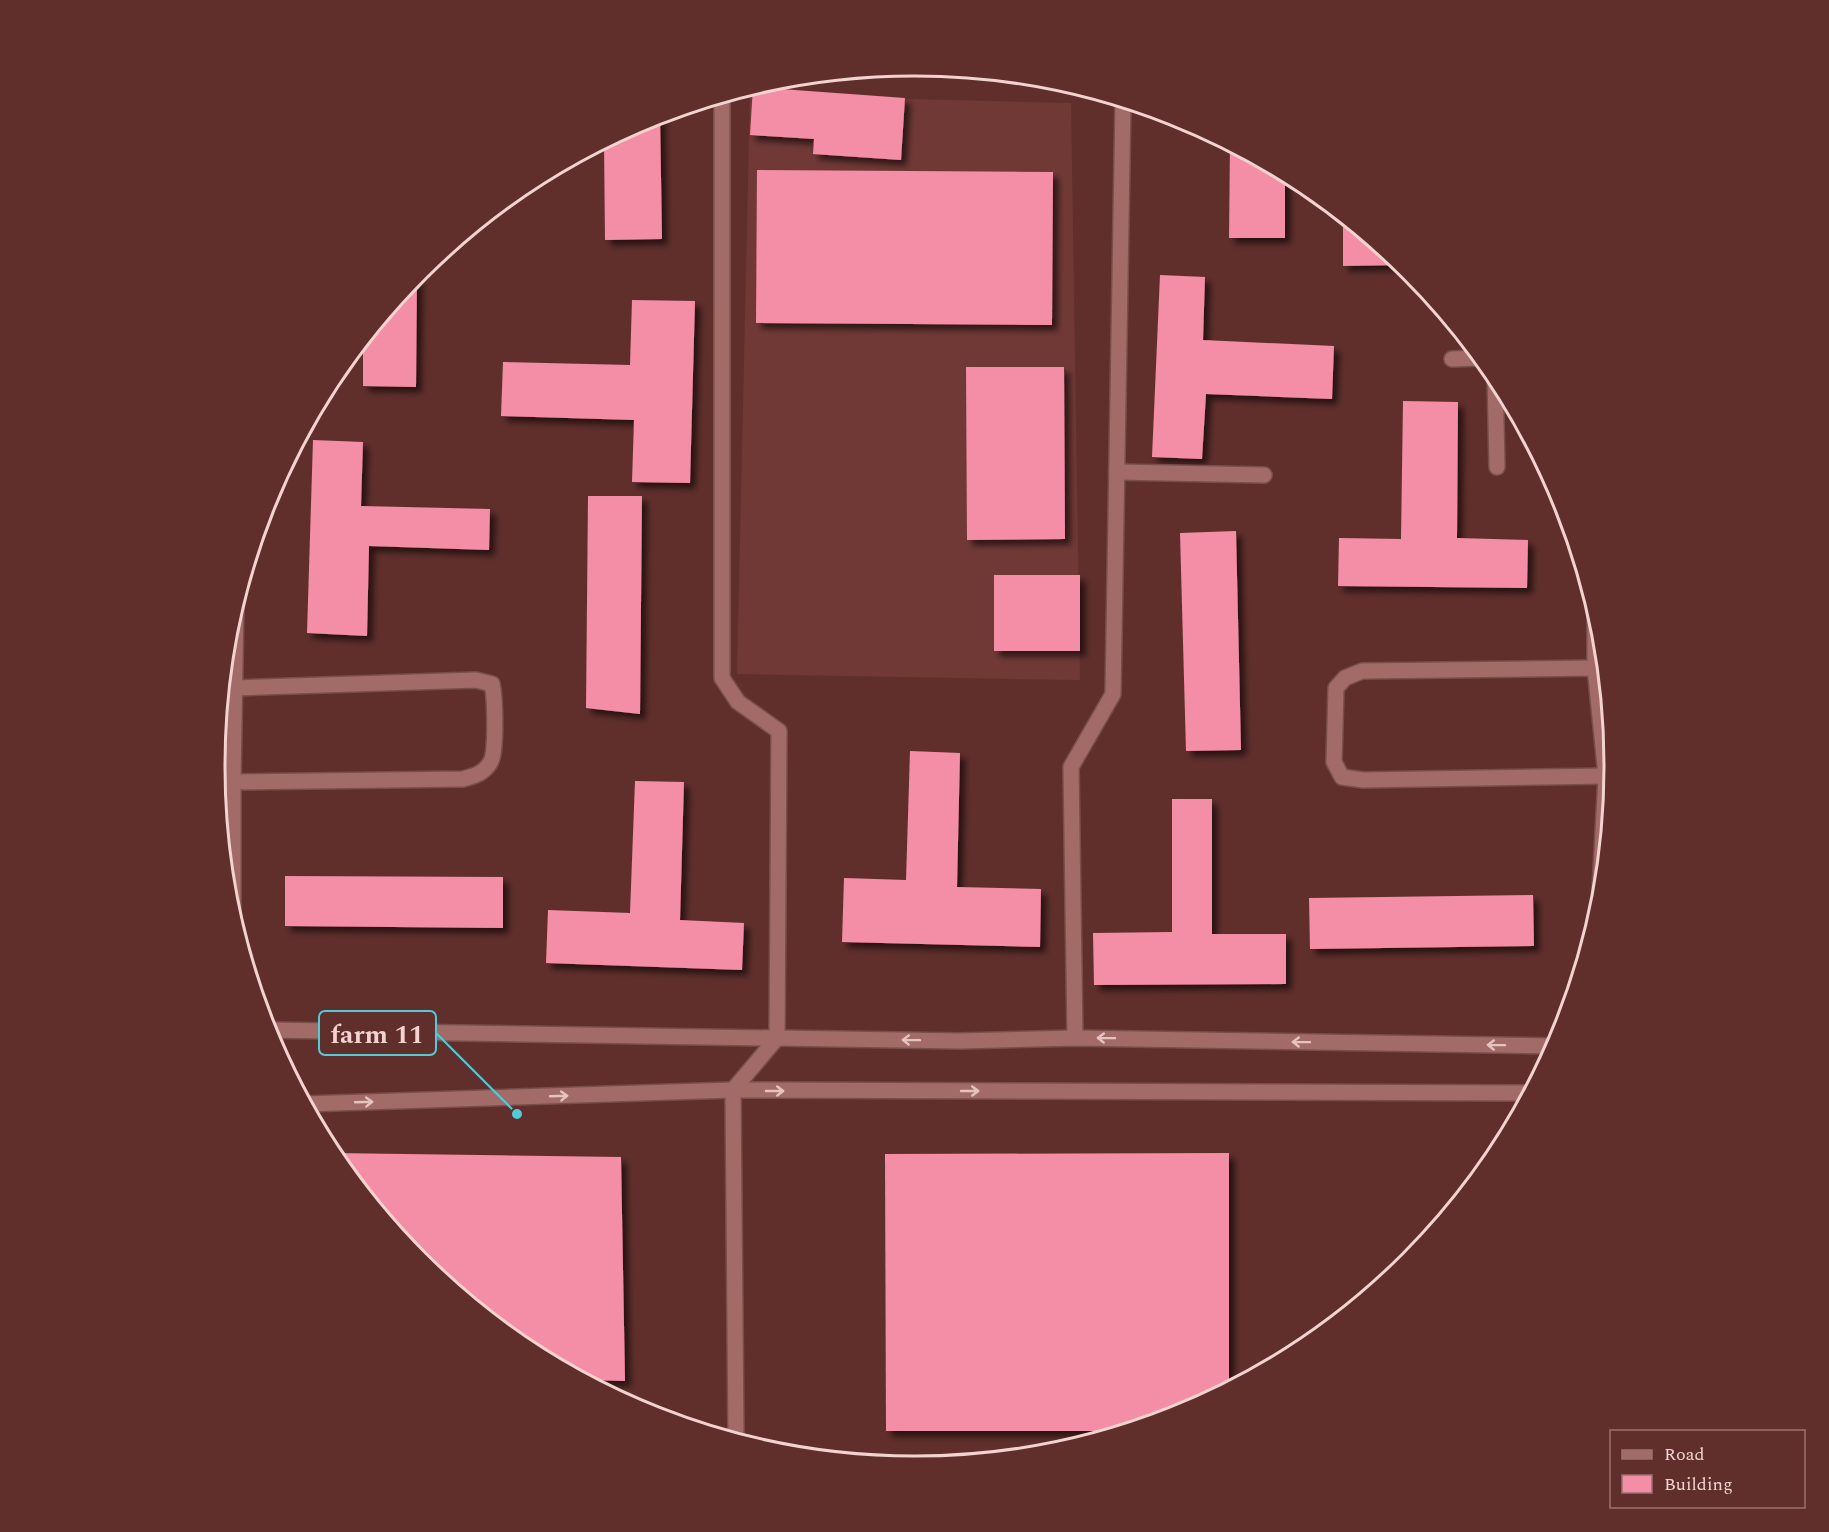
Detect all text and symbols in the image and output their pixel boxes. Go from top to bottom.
callout: farm 11 [319,1011,436,1055]
text: farm 11 [330,1015,424,1055]
one-way arrow [1097,1033,1117,1044]
one-way arrow [902,1034,922,1046]
one-way arrow [1292,1036,1312,1048]
one-way arrow [1487,1039,1507,1051]
one-way arrow [764,1085,784,1097]
one-way arrow [959,1085,979,1097]
one-way arrow [548,1090,568,1102]
one-way arrow [353,1097,373,1108]
legend [1610,1430,1805,1508]
text: Road [1664,1441,1705,1468]
text: Building [1664,1471,1733,1498]

